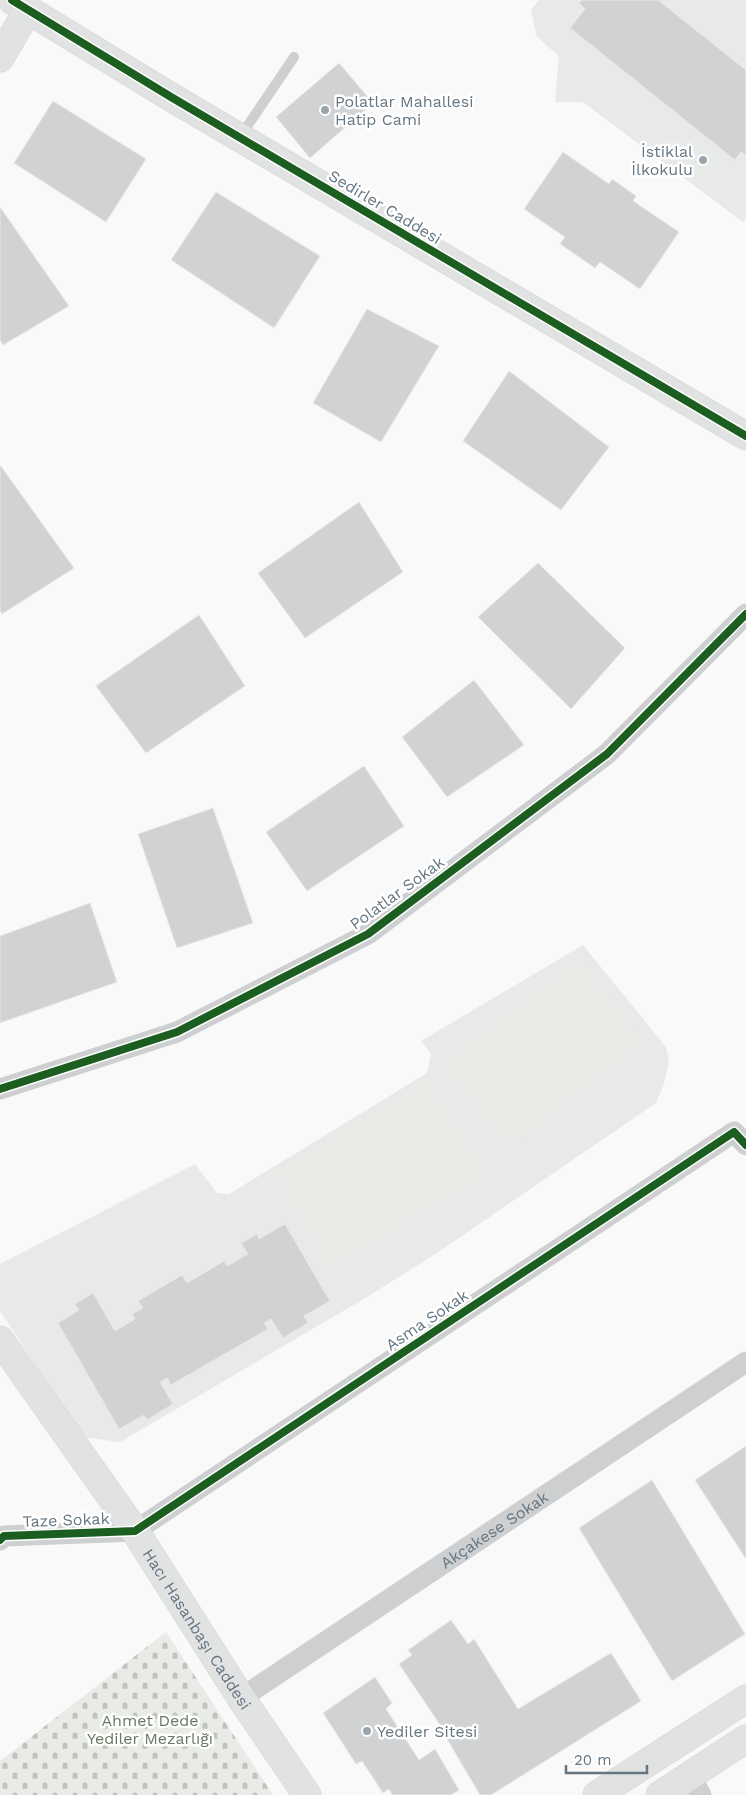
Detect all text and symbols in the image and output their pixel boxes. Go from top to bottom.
place label: Polatlar Mahallesi Hatip Cami [335,92,473,129]
marker: Polatlar Mahallesi Hatip Cami [319,104,331,116]
place label: İstiklal İlkokulu [631,142,693,179]
marker: İstiklal İlkokulu [697,154,709,166]
street label: Sedirler Caddesi [325,166,445,248]
street label: Polatlar Sokak [346,852,448,934]
street label: Asma Sokak [382,1286,472,1354]
street label: Akçakese Sokak [437,1487,552,1572]
street label: Taze Sokak [22,1509,110,1531]
street label: Hacı Hasanbaşı Caddesi [139,1545,255,1713]
park label: Ahmet Dede Yediler Mezarlığı [87,1711,213,1748]
place label: Yediler Sitesi [377,1722,477,1741]
marker: Yediler Sitesi [361,1725,373,1737]
scale bar [566,1742,647,1774]
text: 20 m [574,1751,612,1769]

